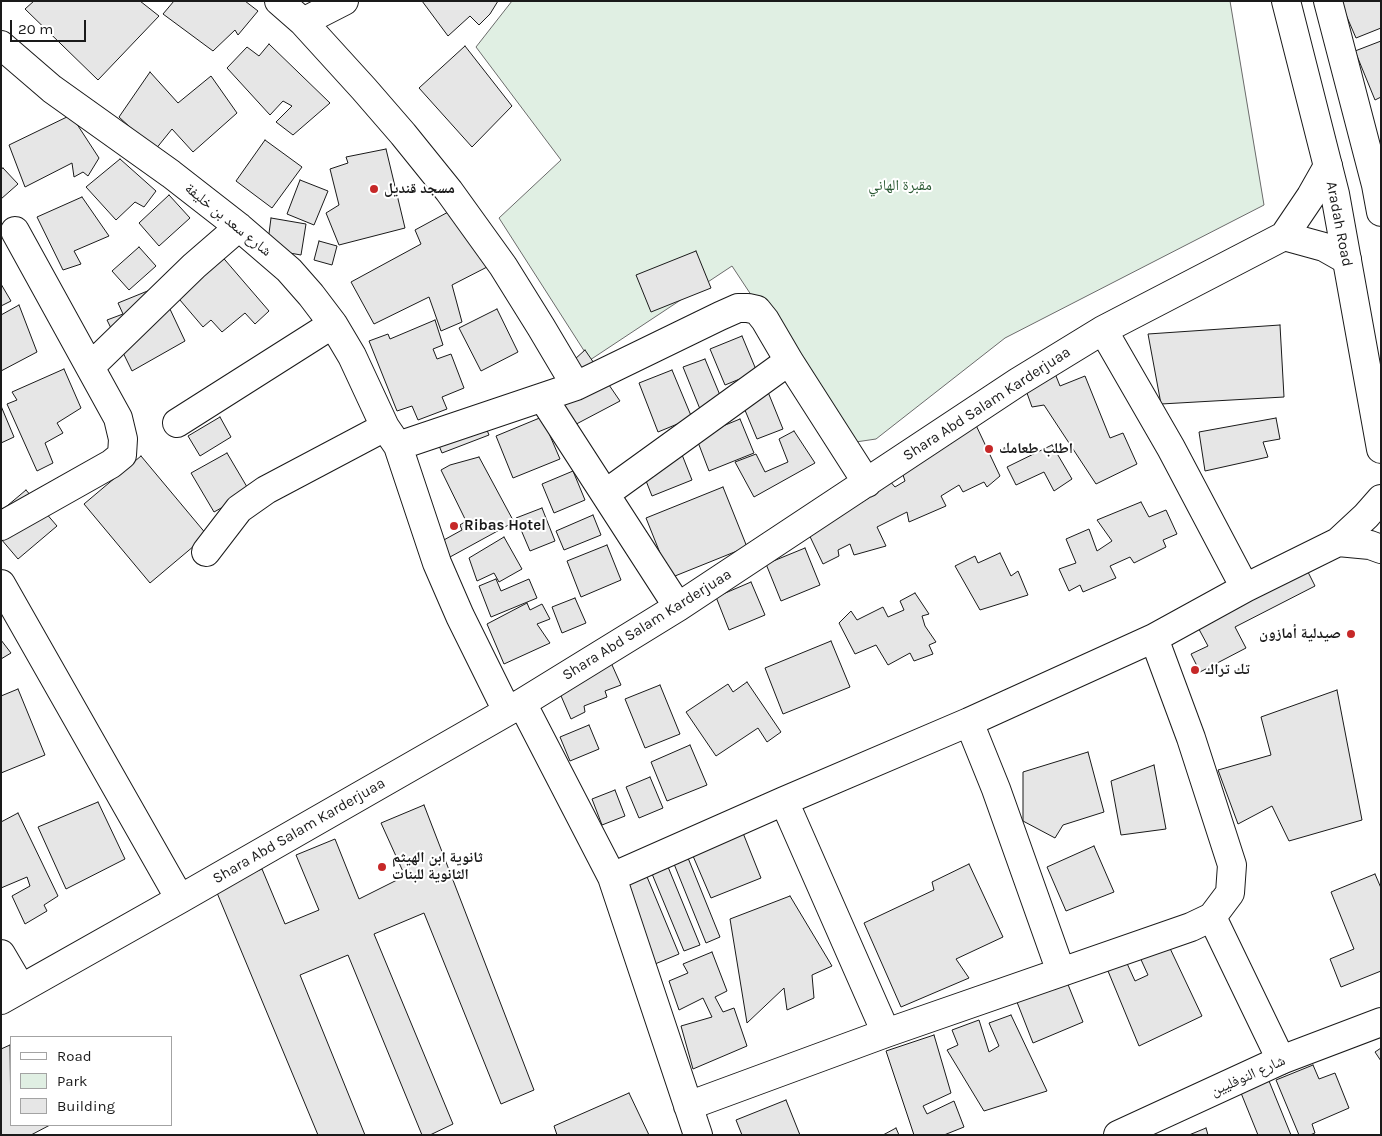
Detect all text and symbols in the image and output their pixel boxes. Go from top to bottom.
scale bar [12,10,89,42]
text: 20 m [18,20,53,38]
park label: مقبرة الهاني [868,177,932,195]
street label: شارع سعد بن خليفة [181,179,275,261]
place label: مسجد قنديل [384,180,455,198]
street label: Aradah Road [1322,180,1356,268]
marker: مسجد قنديل [368,183,380,195]
street label: Shara Abd Salam Karderjuaa [900,343,1074,465]
place label: اطلب طعامك [999,440,1073,458]
marker: اطلب طعامك [983,443,995,455]
place label: Ribas Hotel [464,517,546,535]
marker: Ribas Hotel [448,520,460,532]
street label: Shara Abd Salam Karderjuaa [559,565,735,685]
place label: صيدلية أمازون [1259,625,1341,643]
marker: صيدلية أمازون [1345,628,1357,640]
place label: تك تراك [1205,661,1250,679]
marker: تك تراك [1189,664,1201,676]
street label: Shara Abd Salam Karderjuaa [210,774,388,888]
place label: ثانوية ابن الهيثم الثانوية للبنات [392,849,483,884]
marker: ثانوية ابن الهيثم الثانوية للبنات [376,861,388,873]
legend [10,1036,172,1126]
text: Road [57,1047,92,1065]
street label: شارع النوفليين [1208,1052,1288,1100]
text: Park [57,1072,87,1090]
text: Building [57,1097,115,1115]

